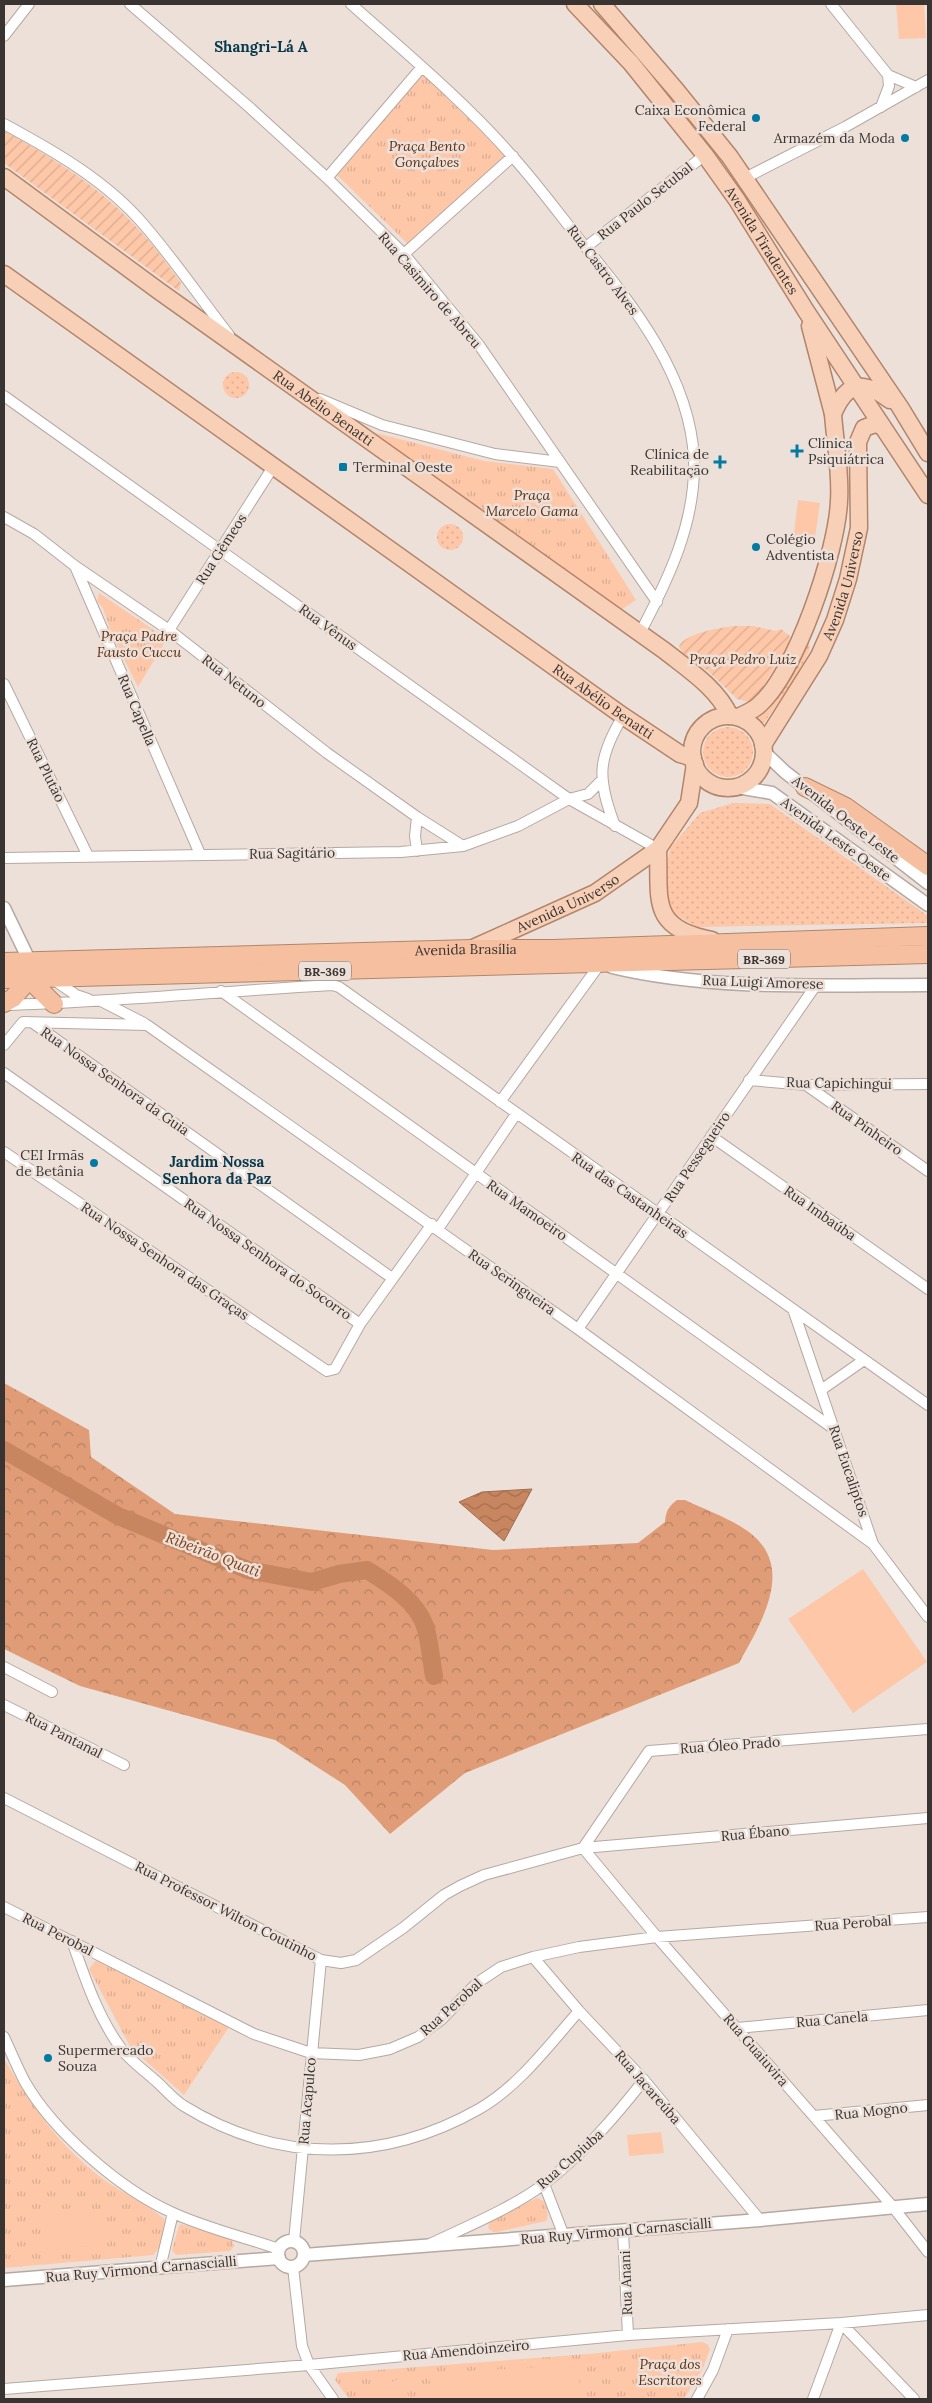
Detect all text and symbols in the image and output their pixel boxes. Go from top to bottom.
district label: Shangri-Lá A [214,37,308,56]
place label: Caixa Econômica Federal [635,101,746,135]
marker: Caixa Econômica Federal [750,112,762,124]
place label: Armazém da Moda [773,129,895,147]
marker: Armazém da Moda [899,132,911,144]
park label: Praça Bento Gonçalves [389,137,465,171]
street label: Rua Paulo Setubal [594,158,696,244]
street label: Avenida Tiradentes [720,182,803,298]
street label: Rua Castro Alves [563,221,643,319]
street label: Rua Casimiro de Abreu [375,228,485,352]
street label: Rua Abélio Benatti [270,366,377,450]
place label: Clínica Psiquiátrica [808,434,884,468]
marker: Clínica Psiquiátrica [790,444,804,458]
place label: Clínica de Reabilitação [630,445,709,479]
marker: Clínica de Reabilitação [713,455,727,469]
place label: Terminal Oeste [353,458,453,476]
marker: Terminal Oeste [337,461,349,473]
park label: Praça Marcelo Gama [485,486,579,520]
street label: Rua Gêmeos [191,510,251,588]
street label: Avenida Universo [818,529,867,644]
place label: Colégio Adventista [765,530,835,564]
marker: Colégio Adventista [750,541,762,553]
street label: Rua Vênus [295,600,361,654]
park label: Praça Padre Fausto Cuccu [97,627,182,661]
street label: Rua Netuno [198,650,270,712]
park label: Praça Pedro Luiz [689,650,797,668]
street label: Rua Abélio Benatti [549,660,657,743]
street label: Rua Capella [114,672,160,748]
street label: Rua Plutão [23,735,69,805]
street label: Avenida Oeste Leste [788,771,904,867]
street label: Avenida Leste Oeste [777,792,895,885]
street label: Rua Sagitário [249,843,335,863]
street label: Avenida Universo [513,870,623,937]
street label: Avenida Brasília [414,940,517,960]
road number: BR-369 [738,950,790,969]
road number: BR-369 [299,961,351,980]
street label: Rua Luigi Amorese [702,971,824,993]
street label: Rua Nossa Senhora da Guia [37,1023,193,1139]
street label: Rua Capichingui [786,1073,892,1093]
street label: Rua Pinheiro [828,1097,906,1159]
street label: Rua Pessegueiro [660,1108,734,1206]
place label: CEI Irmãs de Betânia [16,1146,84,1180]
street label: Rua das Castanheiras [568,1148,692,1242]
district label: Jardim Nossa Senhora da Paz [162,1152,272,1188]
marker: CEI Irmãs de Betânia [88,1157,100,1169]
street label: Rua Mamoeiro [483,1176,571,1244]
street label: Rua Imbaúba [780,1181,860,1245]
street label: Rua Nossa Senhora do Socorro [181,1194,355,1324]
street label: Rua Nossa Senhora das Graças [78,1198,252,1324]
street label: Rua Seringueira [465,1245,559,1319]
street label: Rua Eucaliptos [825,1423,873,1519]
water label: Ribeirão Quati [163,1527,263,1581]
street label: Rua Pantanal [22,1708,106,1762]
street label: Rua Óleo Prado [679,1733,781,1757]
street label: Rua Ébano [720,1821,790,1845]
street label: Rua Professor Wilton Coutinho [132,1857,320,1965]
street label: Rua Perobal [19,1908,97,1960]
street label: Rua Perobal [814,1911,892,1935]
street label: Rua Perobal [416,1974,486,2040]
street label: Rua Canela [795,2007,869,2031]
street label: Rua Guaiuvira [719,2010,793,2090]
place label: Supermercado Souza [58,2041,154,2075]
street label: Rua Jacareúba [611,2046,685,2128]
marker: Supermercado Souza [42,2052,54,2064]
street label: Rua Acapulco [294,2057,320,2145]
street label: Rua Mogno [834,2098,908,2124]
street label: Rua Cupiuba [533,2125,607,2193]
street label: Rua Ruy Virmond Carnascialli [520,2214,712,2248]
street label: Rua Anani [616,2250,636,2316]
street label: Rua Ruy Virmond Carnascialli [45,2252,237,2286]
street label: Rua Amendoinzeiro [402,2335,530,2365]
park label: Praça dos Escritores [638,2355,702,2389]

